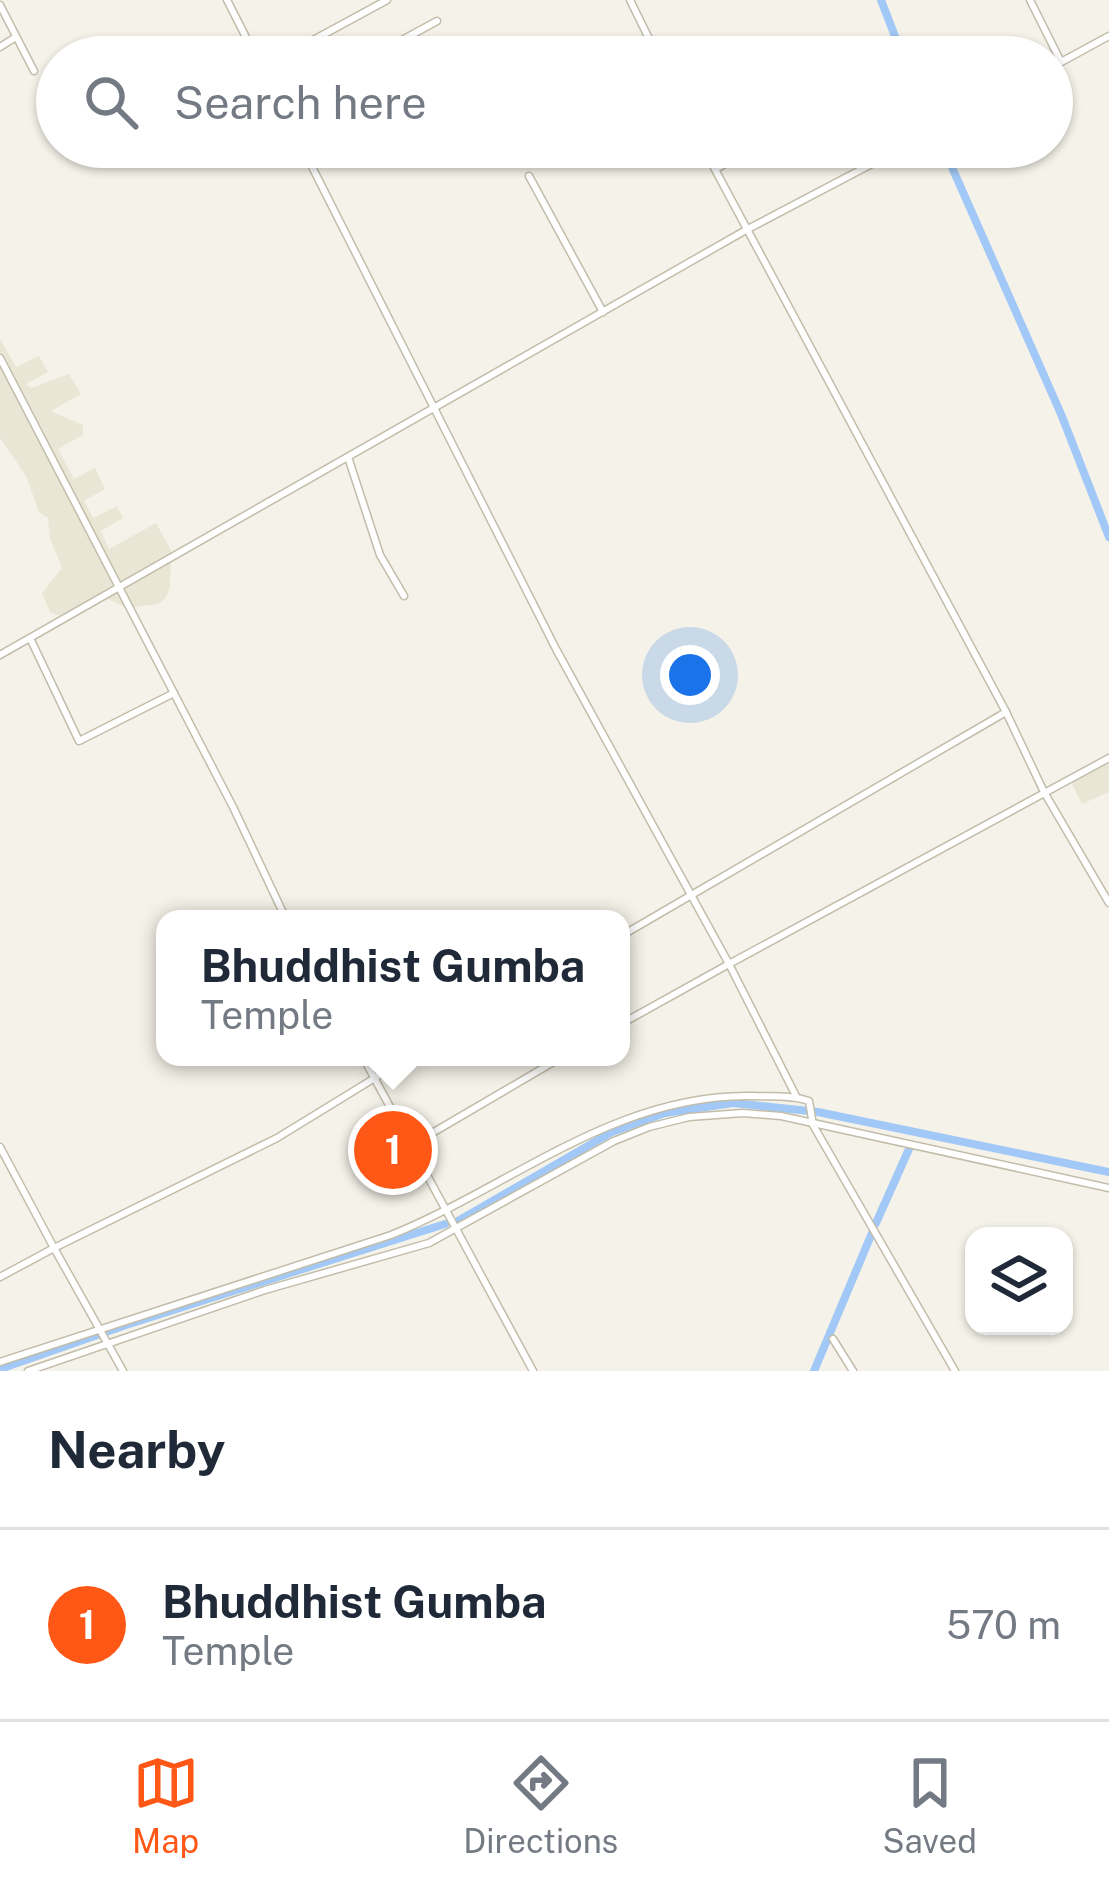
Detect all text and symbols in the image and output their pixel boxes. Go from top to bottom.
search box [36,36,1073,168]
icon: search [78,69,144,135]
text: Search here [174,76,427,129]
your location [660,645,720,705]
popup [156,910,630,1066]
text: Bhuddhist Gumba [201,939,585,992]
text: Temple [201,992,333,1038]
pin: 1 [354,1105,432,1195]
map controls [965,1227,1073,1335]
button: layers [965,1227,1073,1335]
text: Nearby [48,1420,225,1479]
text: Bhuddhist Gumba [162,1575,546,1628]
text: 1 [79,1602,95,1648]
text: 570 m [946,1602,1061,1648]
text: Temple [162,1628,294,1674]
tab: Map [132,1750,199,1860]
tab: Directions [463,1750,618,1860]
tab: Saved [883,1750,977,1860]

